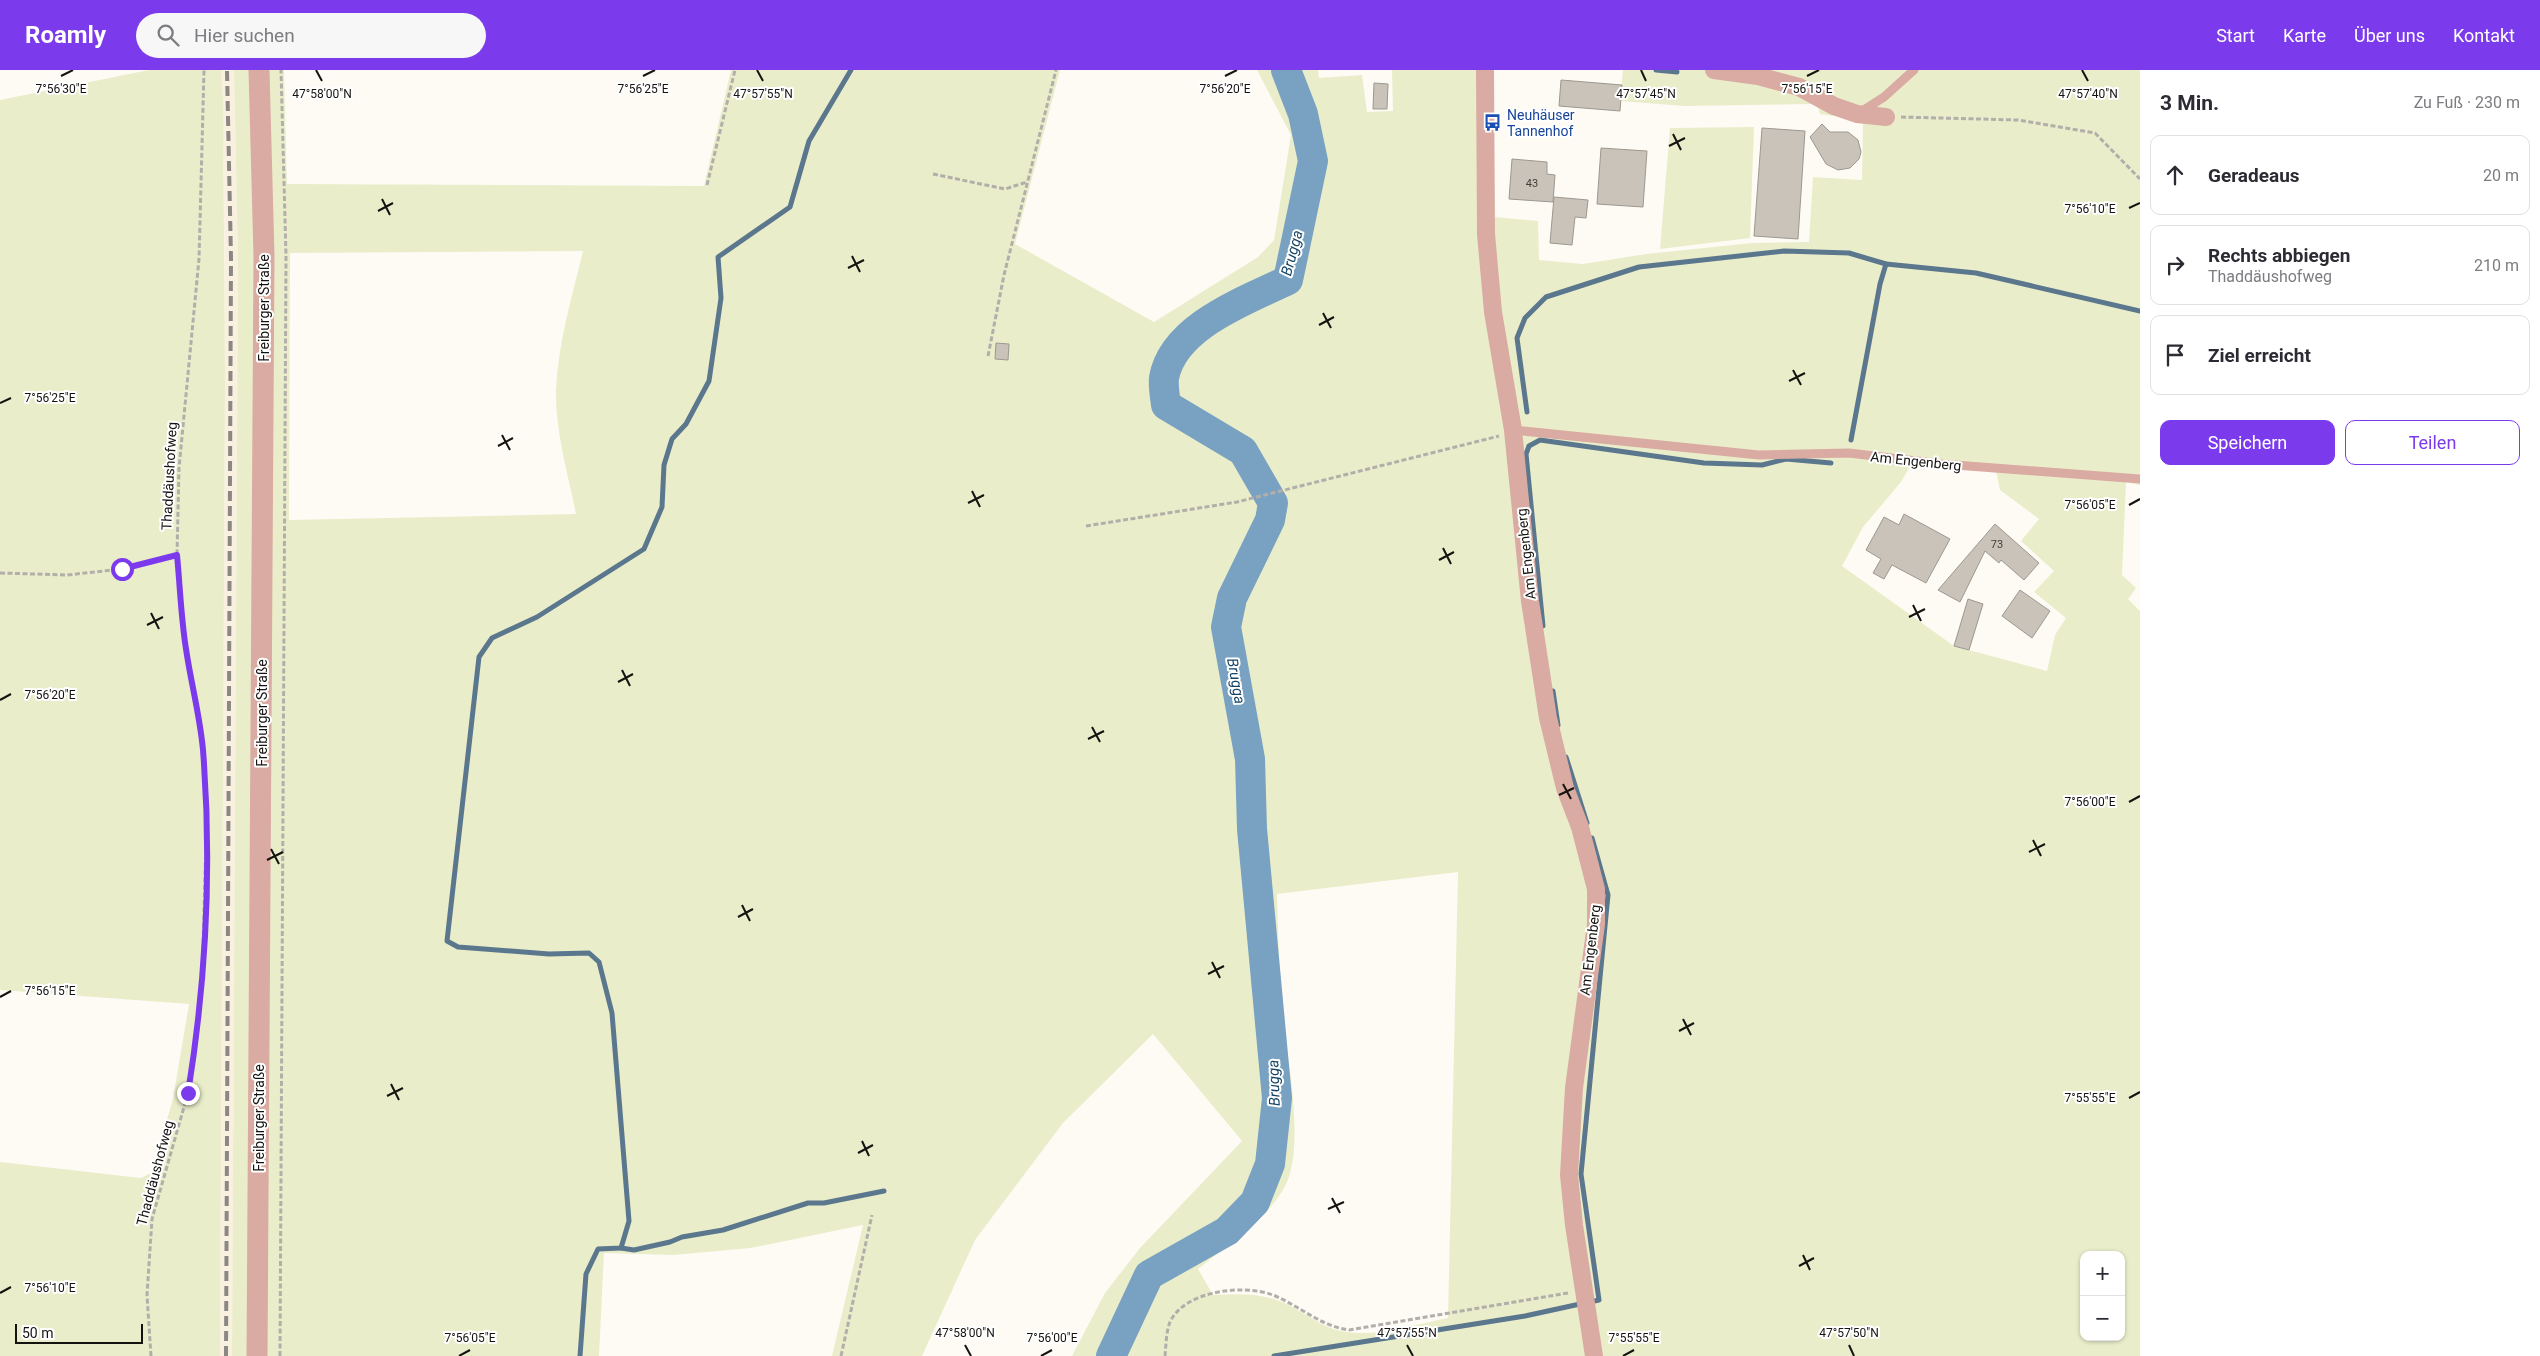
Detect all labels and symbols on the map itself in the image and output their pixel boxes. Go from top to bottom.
text: 7°56'30"E [36,82,87,96]
text: 7°56'25"E [618,82,669,96]
text: 7°56'20"E [1200,82,1251,96]
text: 7°56'15"E [1782,82,1833,96]
text: 47°58'00"N [292,87,352,101]
text: 47°57'55"N [733,87,793,101]
text: 47°57'45"N [1616,87,1676,101]
text: 47°57'40"N [2058,87,2118,101]
place label: Neuhäuser Tannenhof [1507,107,1575,139]
bus stop icon: Neuhäuser Tannenhof [1483,113,1503,133]
house number: 43 [1526,177,1538,190]
text: 7°56'10"E [2065,202,2116,216]
water label: Brugga [1277,228,1307,278]
street label: Freiburger Straße [256,254,272,362]
text: 7°56'25"E [25,391,76,405]
street label: Thaddäushofweg [158,421,180,531]
street label: Am Engenberg [1870,448,1962,474]
text: 7°56'05"E [2065,498,2116,512]
street label: Am Engenberg [1513,508,1539,600]
house number: 73 [1991,538,2003,551]
route start [111,558,134,581]
water label: Brugga [1223,657,1249,705]
street label: Freiburger Straße [254,659,270,767]
text: 7°56'20"E [25,688,76,702]
text: 7°56'00"E [2065,795,2116,809]
street label: Am Engenberg [1576,904,1604,996]
text: 7°56'15"E [25,984,76,998]
water label: Brugga [1264,1059,1284,1106]
street label: Freiburger Straße [251,1064,267,1172]
route end [177,1082,200,1105]
text: 7°55'55"E [2065,1091,2116,1105]
street label: Thaddäushofweg [133,1119,177,1227]
text: 7°56'10"E [25,1281,76,1295]
scale bar [15,1321,142,1344]
text: 47°58'00"N [935,1326,995,1340]
text: 47°57'55"N [1377,1326,1437,1340]
text: 47°57'50"N [1819,1326,1879,1340]
text: 7°56'05"E [445,1331,496,1345]
text: 7°56'00"E [1027,1331,1078,1345]
text: 7°55'55"E [1609,1331,1660,1345]

